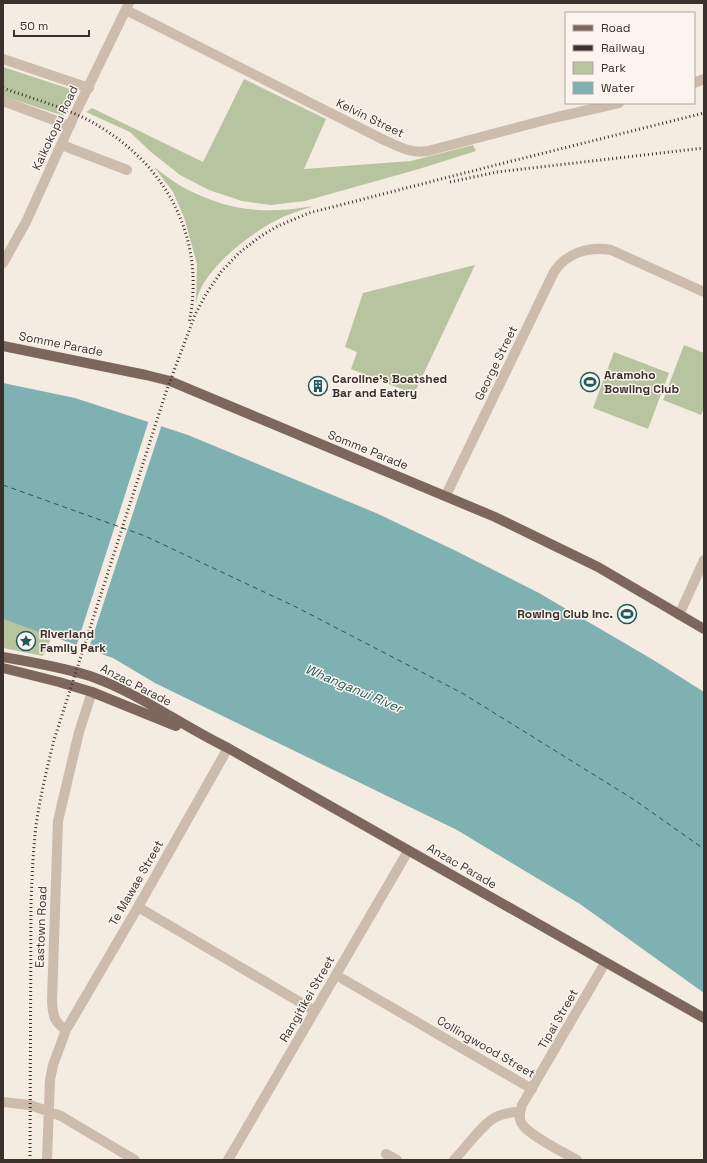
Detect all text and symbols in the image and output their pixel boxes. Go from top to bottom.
scale bar [14,12,89,38]
legend [565,12,695,104]
text: 50 m [20,18,48,34]
text: Road [601,20,630,36]
text: Railway [601,40,645,56]
text: Park [601,60,626,76]
text: Water [601,80,635,96]
street label: Kaikokopu Road [28,83,82,173]
street label: Kelvin Street [333,95,407,141]
street label: George Street [471,323,521,403]
street label: Somme Parade [18,328,104,360]
place label: Aramoho Bowling Club [604,367,679,397]
place label: Caroline's Boatshed Bar and Eatery [332,371,447,401]
sports icon: Aramoho Bowling Club [579,371,601,393]
building icon: Caroline's Boatshed Bar and Eatery [307,375,329,397]
street label: Somme Parade [325,427,411,473]
sports icon: Rowing Club Inc. [616,603,638,625]
place label: Rowing Club Inc. [517,606,613,622]
place label: Riverland Family Park [40,626,106,656]
place icon: Riverland Family Park [15,630,37,652]
street label: Anzac Parade [98,660,174,710]
water label: Whanganui River [303,660,407,717]
street label: Te Mawae Street [105,837,167,929]
street label: Anzac Parade [424,840,500,892]
street label: Eastown Road [32,886,50,968]
street label: Rangitikei Street [276,953,338,1045]
street label: Tipai Street [534,986,582,1052]
street label: Collingwood Street [434,1012,538,1082]

